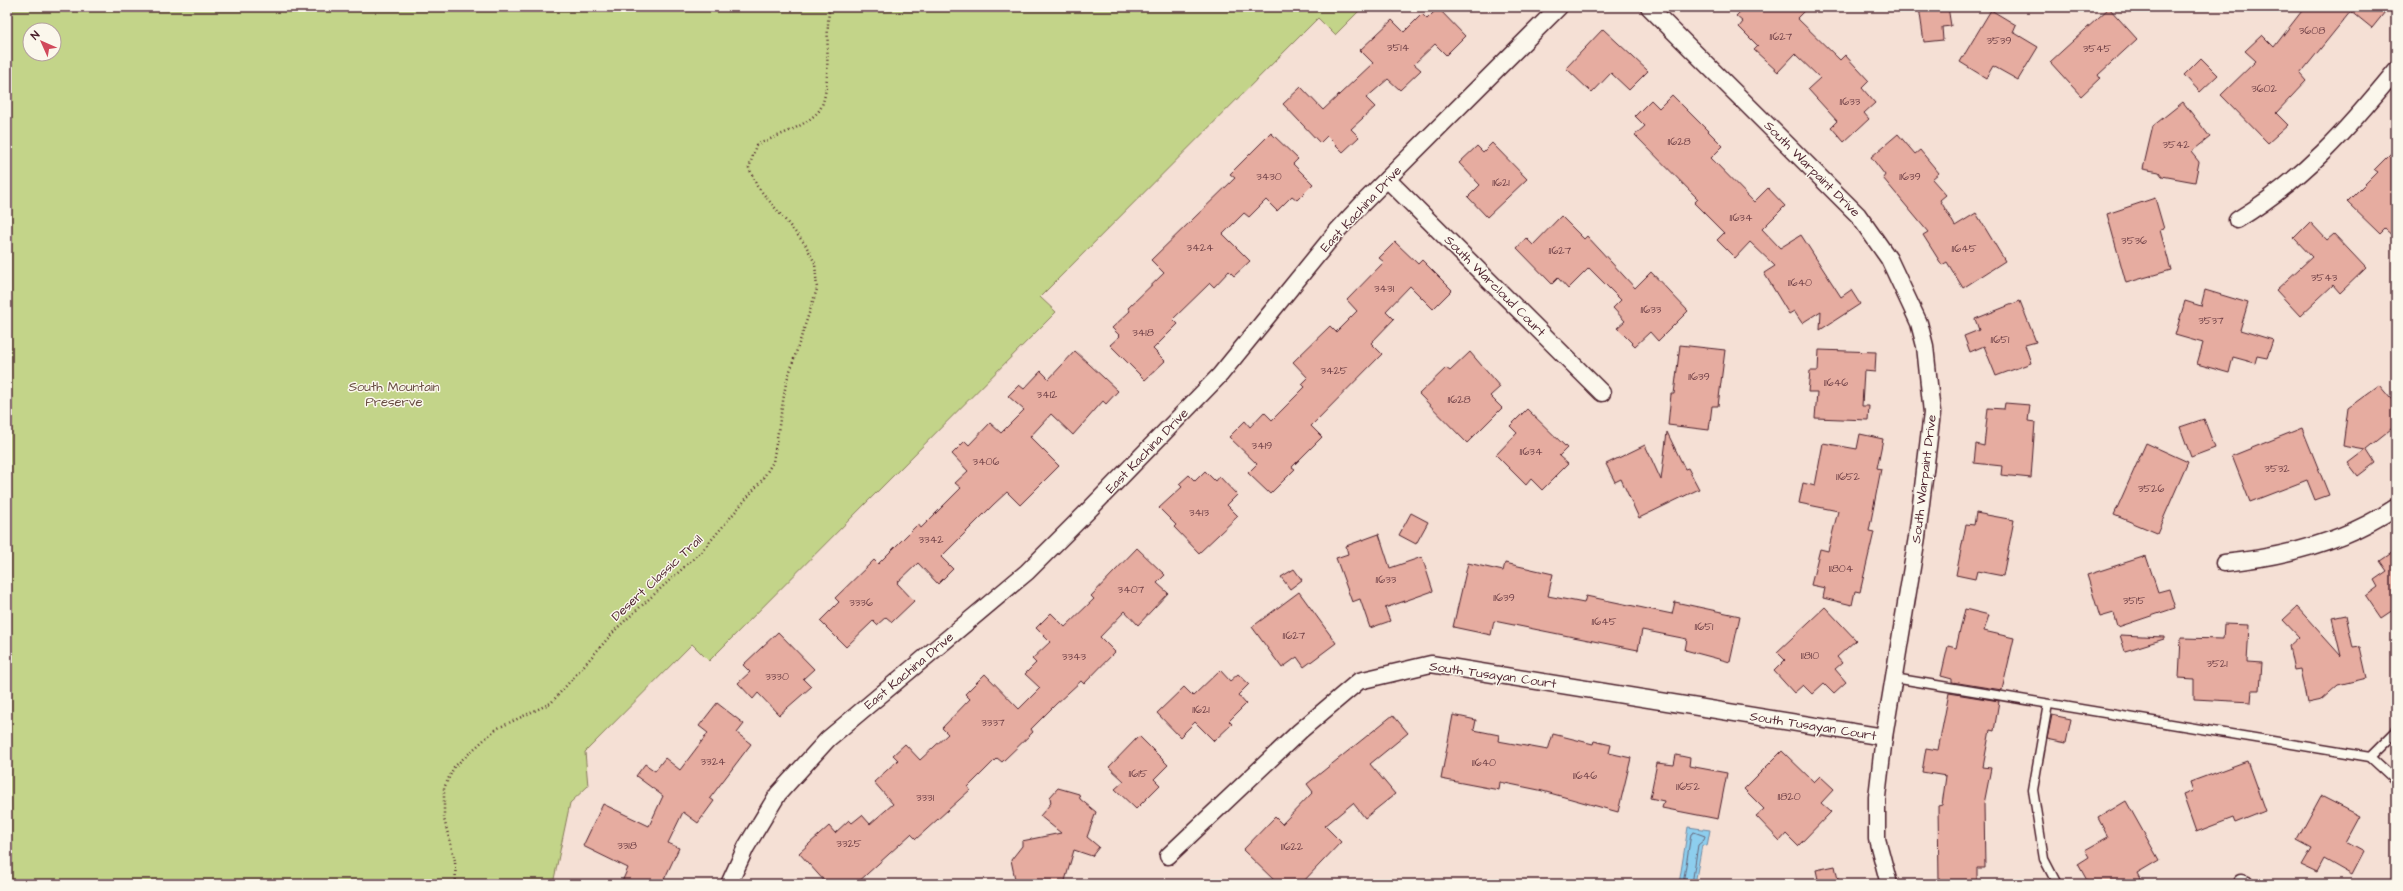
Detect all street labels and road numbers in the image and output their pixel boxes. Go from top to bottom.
street label: South Warpaint Drive [1760,117,1864,221]
street label: East Kachina Drive [1316,162,1406,256]
street label: South Warcloud Court [1440,231,1550,341]
street label: East Kachina Drive [1102,404,1192,498]
street label: South Warpaint Drive [1907,414,1941,544]
street label: Desert Classic Trail [607,531,707,625]
street label: East Kachina Drive [860,628,958,714]
street label: South Tusayan Court [1428,657,1558,694]
street label: South Tusayan Court [1748,707,1878,746]

